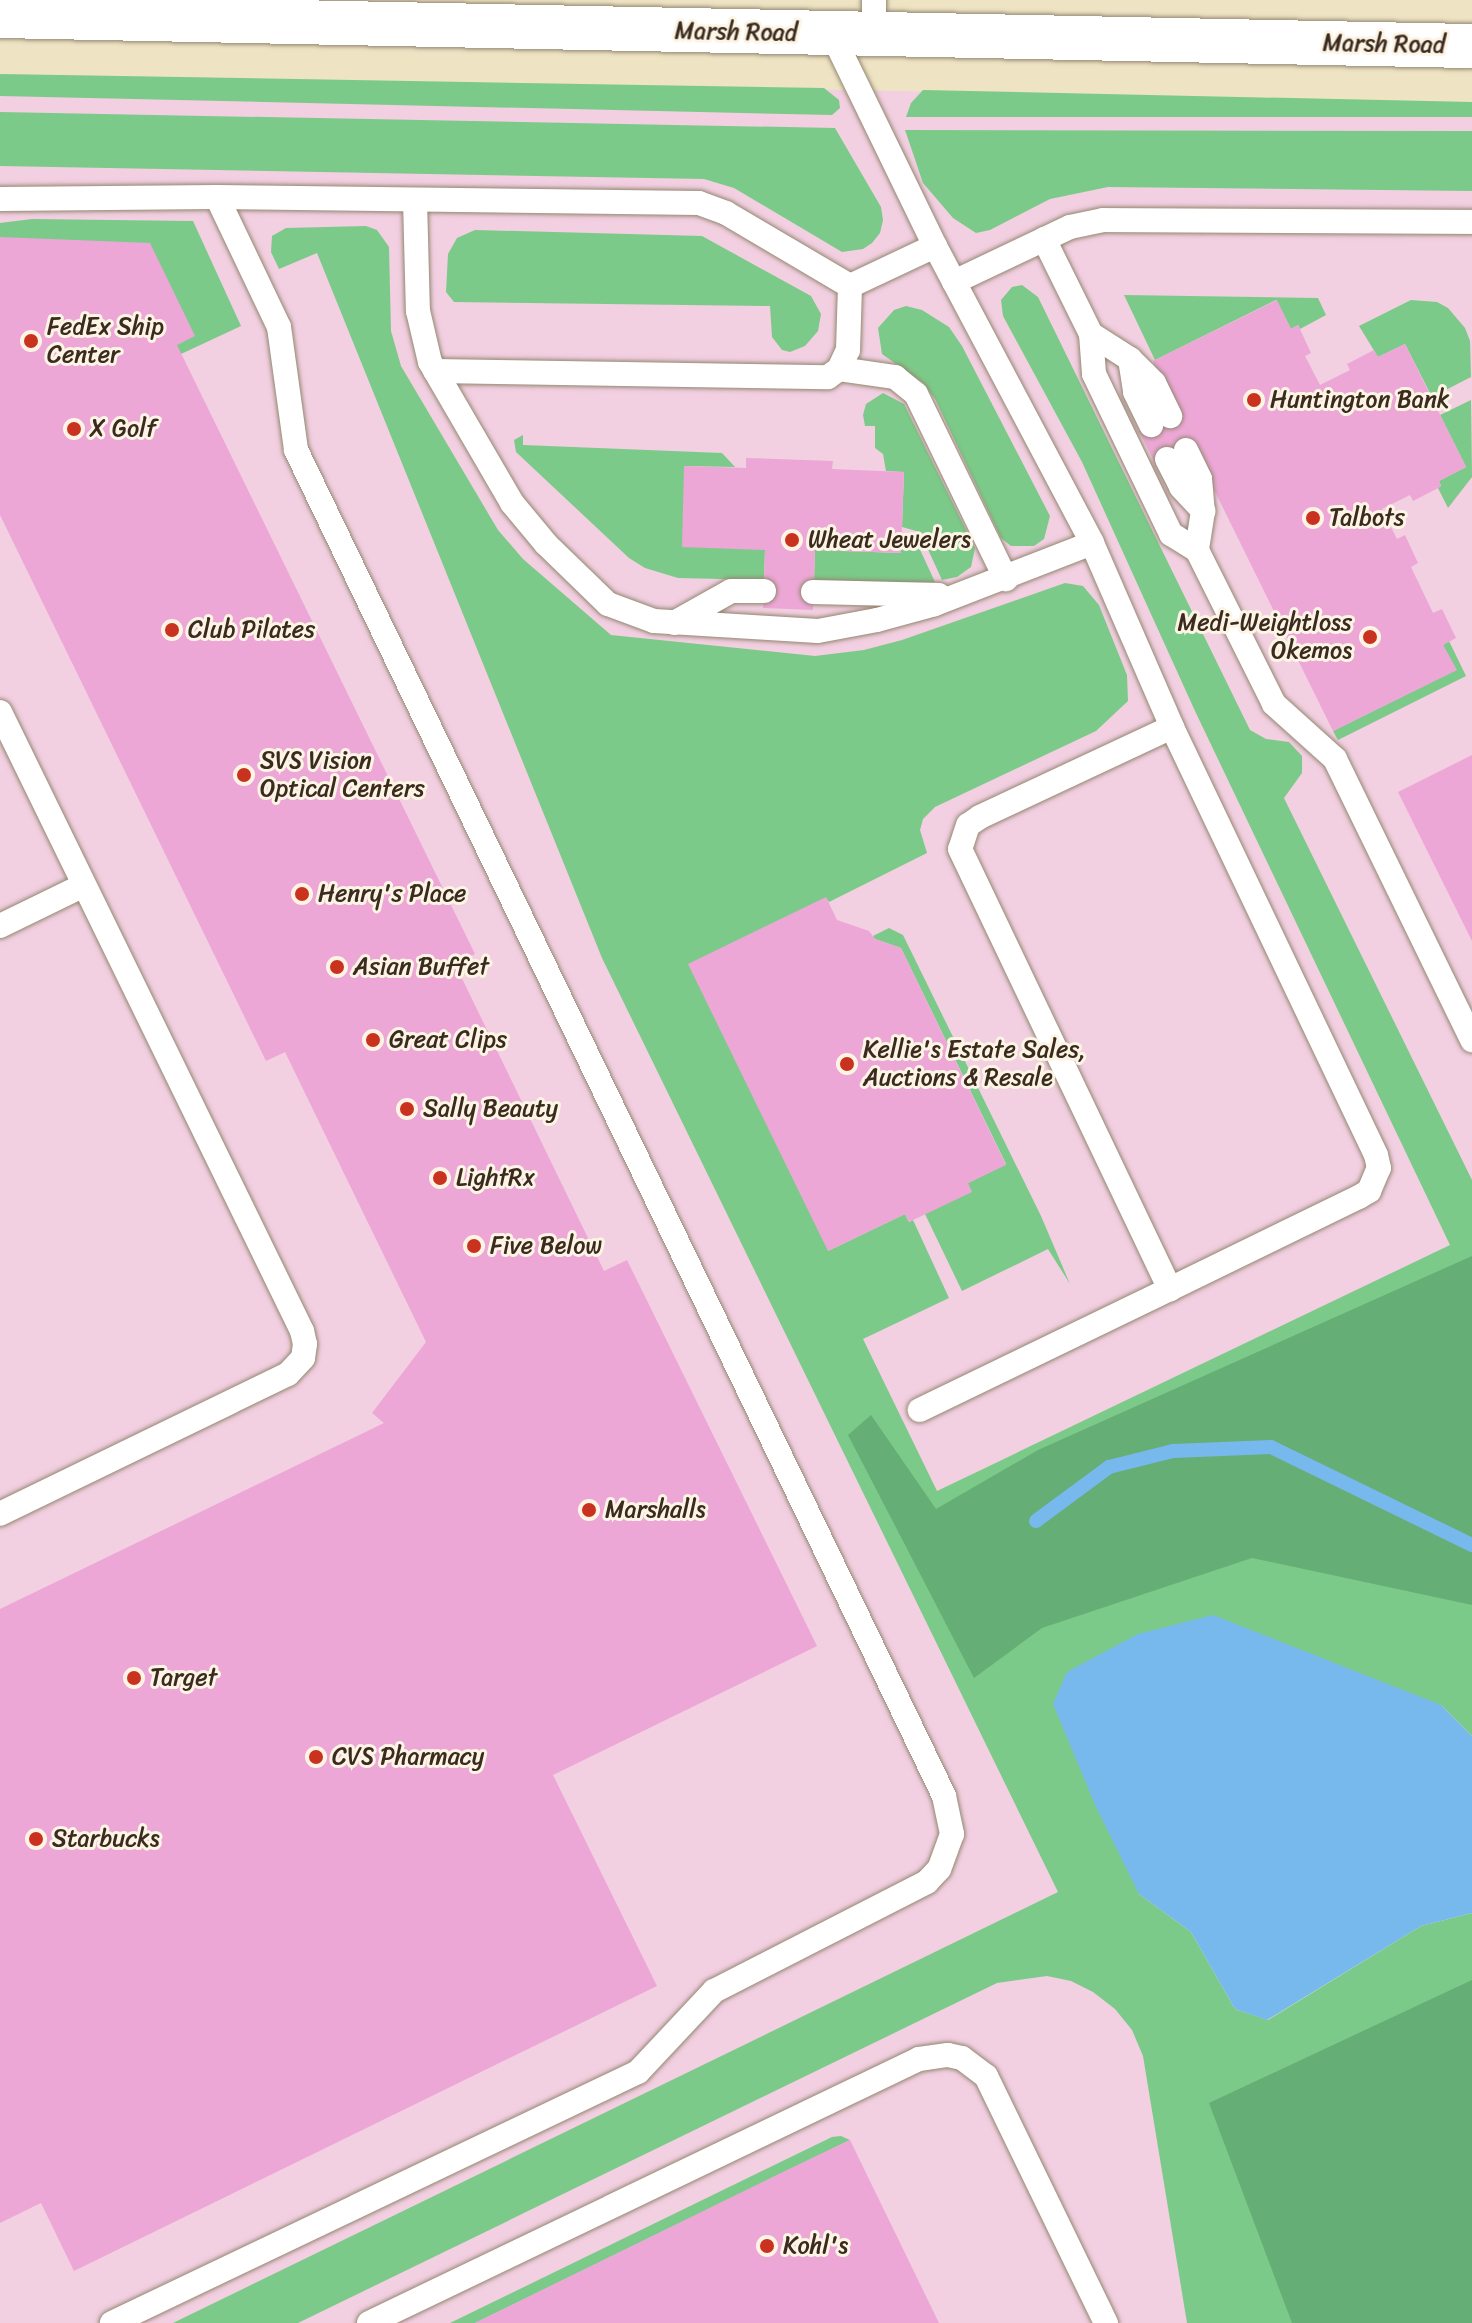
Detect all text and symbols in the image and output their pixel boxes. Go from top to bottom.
street label: Marsh Road [674,17,798,47]
street label: Marsh Road [1322,29,1446,59]
place label: FedEx Ship Center [47,313,164,369]
marker: FedEx Ship Center [22,332,40,350]
place label: Huntington Bank [1270,386,1450,414]
marker: Huntington Bank [1245,391,1263,409]
place label: X Golf [90,415,156,443]
marker: X Golf [65,420,83,438]
place label: Talbots [1329,504,1405,532]
marker: Talbots [1304,509,1322,527]
place label: Wheat Jewelers [808,526,972,554]
marker: Wheat Jewelers [783,531,801,549]
place label: Medi-Weightloss Okemos [1178,609,1352,665]
place label: Club Pilates [188,616,314,644]
marker: Club Pilates [163,621,181,639]
marker: Medi-Weightloss Okemos [1359,626,1381,648]
place label: SVS Vision Optical Centers [260,747,426,803]
marker: SVS Vision Optical Centers [235,766,253,784]
place label: Henry's Place [318,880,466,908]
marker: Henry's Place [293,885,311,903]
place label: Asian Buffet [353,953,490,981]
marker: Asian Buffet [328,958,346,976]
place label: Great Clips [389,1026,506,1054]
marker: Great Clips [364,1031,382,1049]
place label: Kellie's Estate Sales, Auctions & Resale [863,1036,1086,1092]
marker: Kellie's Estate Sales, Auctions & Resale [838,1055,856,1073]
place label: Sally Beauty [423,1095,558,1123]
marker: Sally Beauty [398,1100,416,1118]
place label: LightRx [456,1164,535,1192]
marker: LightRx [431,1169,449,1187]
place label: Five Below [490,1232,603,1260]
marker: Five Below [465,1237,483,1255]
place label: Marshalls [605,1496,706,1524]
marker: Marshalls [580,1501,598,1519]
place label: Target [150,1664,217,1692]
marker: Target [125,1669,143,1687]
place label: CVS Pharmacy [332,1743,484,1771]
marker: CVS Pharmacy [307,1748,325,1766]
place label: Starbucks [52,1825,160,1853]
marker: Starbucks [27,1830,45,1848]
place label: Kohl's [783,2232,848,2260]
marker: Kohl's [758,2237,776,2255]

